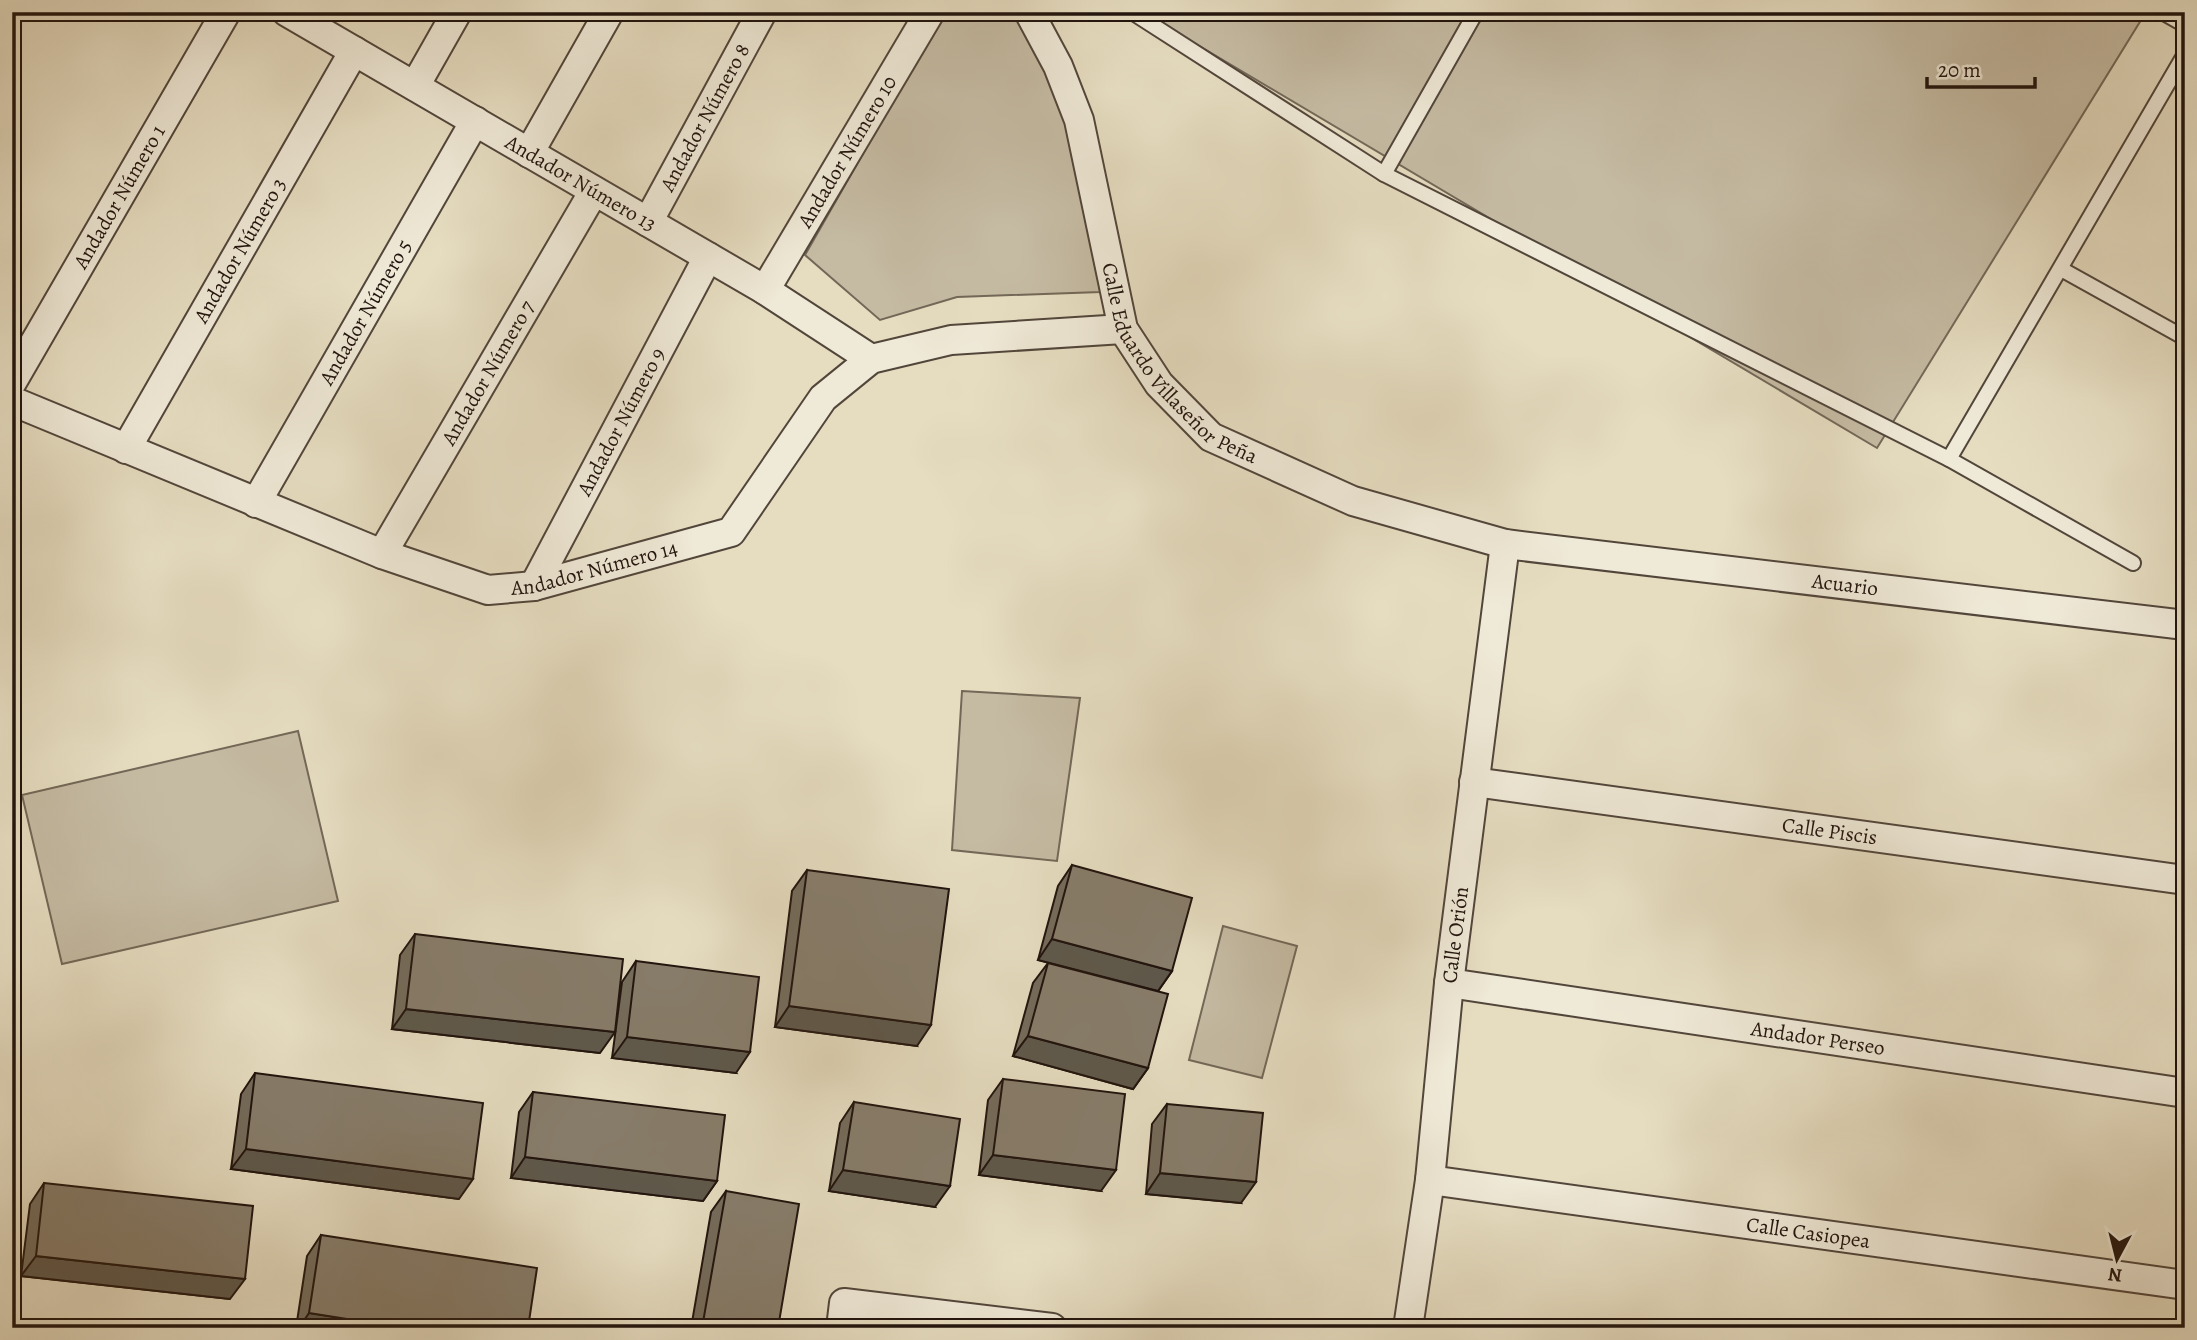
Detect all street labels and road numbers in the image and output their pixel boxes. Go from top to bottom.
street label: Andador Número 8 [653,38,756,197]
street label: Andador Número 10 [791,70,903,234]
street label: Andador Número 1 [66,120,172,275]
street label: Andador Número 13 [499,128,662,238]
street label: Andador Número 3 [187,173,293,329]
street label: Andador Número 5 [312,234,418,391]
street label: Calle Eduardo Villaseñor Peña [1095,260,1262,470]
street label: Andador Número 7 [434,295,541,451]
street label: Andador Número 9 [570,343,672,501]
street label: Andador Número 14 [509,533,680,602]
street label: Acuario [1809,567,1880,602]
street label: Calle Piscis [1780,811,1879,851]
street label: Calle Orión [1435,885,1475,985]
street label: Andador Perseo [1748,1014,1887,1062]
street label: Calle Casiopea [1745,1210,1872,1255]

